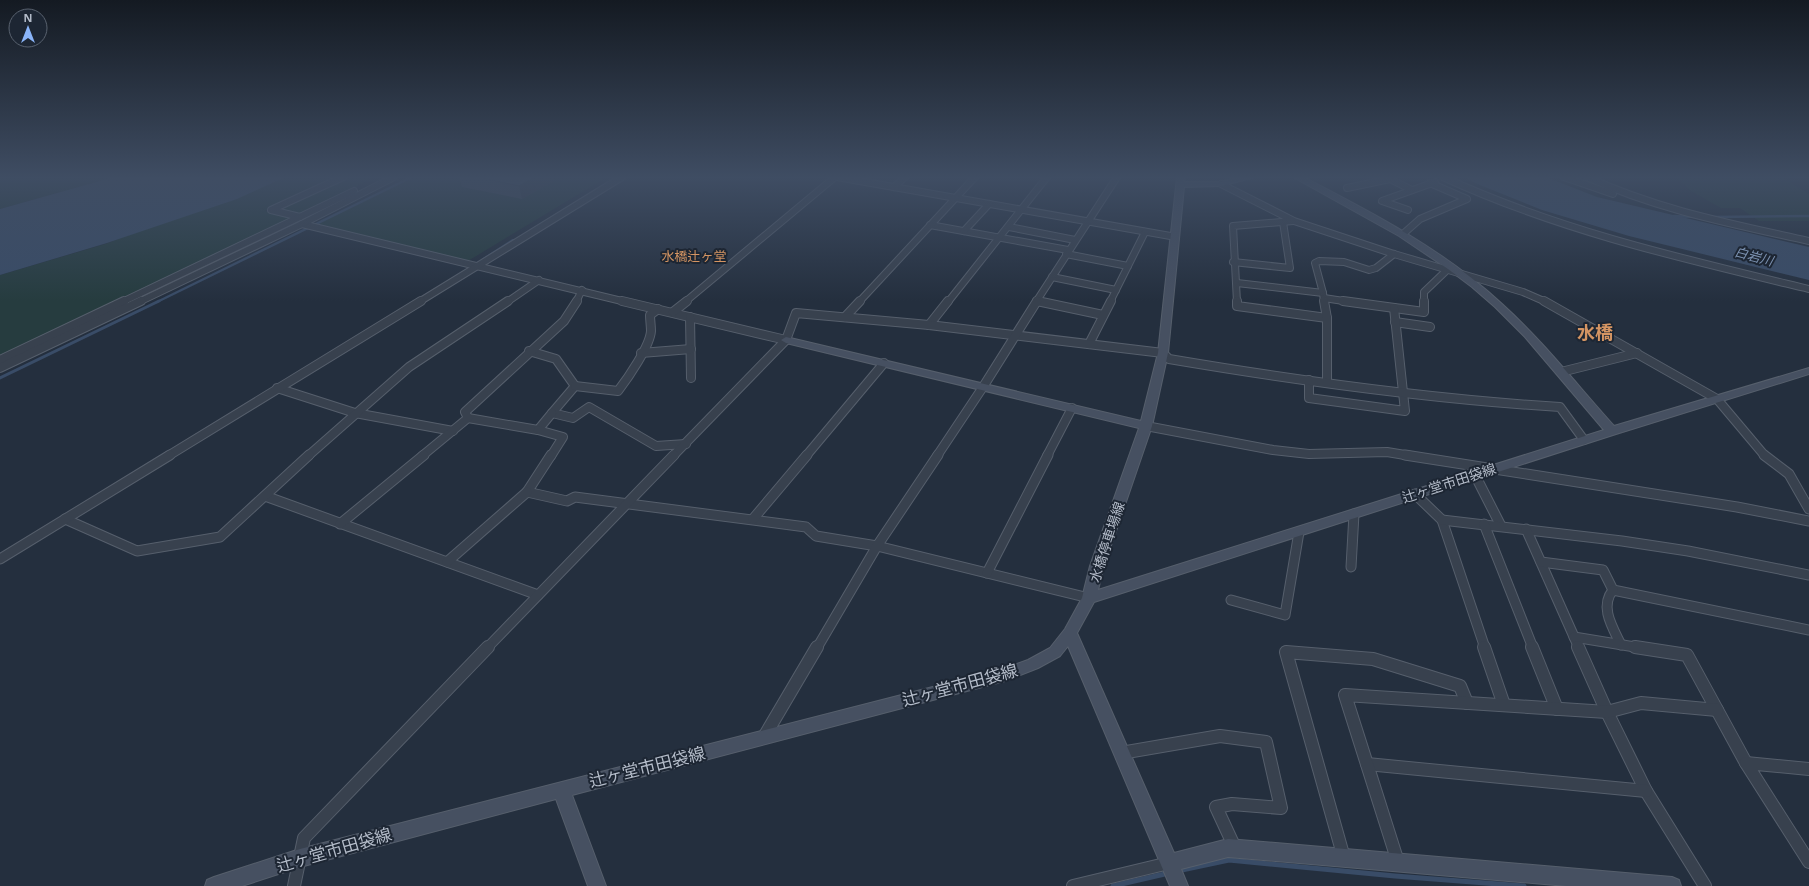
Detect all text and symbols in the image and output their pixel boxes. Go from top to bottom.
north arrow [8,8,48,48]
text: N [24,10,32,25]
water label: 白岩川 [1733,242,1777,270]
district label: 水橋辻ヶ堂 [661,247,727,265]
district label: 水橋 [1577,320,1613,344]
street label: 辻ヶ堂市田袋線 [1399,458,1498,507]
street label: 水橋停車場線 [1085,499,1129,585]
street label: 辻ヶ堂市田袋線 [899,658,1020,711]
street label: 辻ヶ堂市田袋線 [586,741,707,792]
street label: 辻ヶ堂市田袋線 [273,822,394,877]

